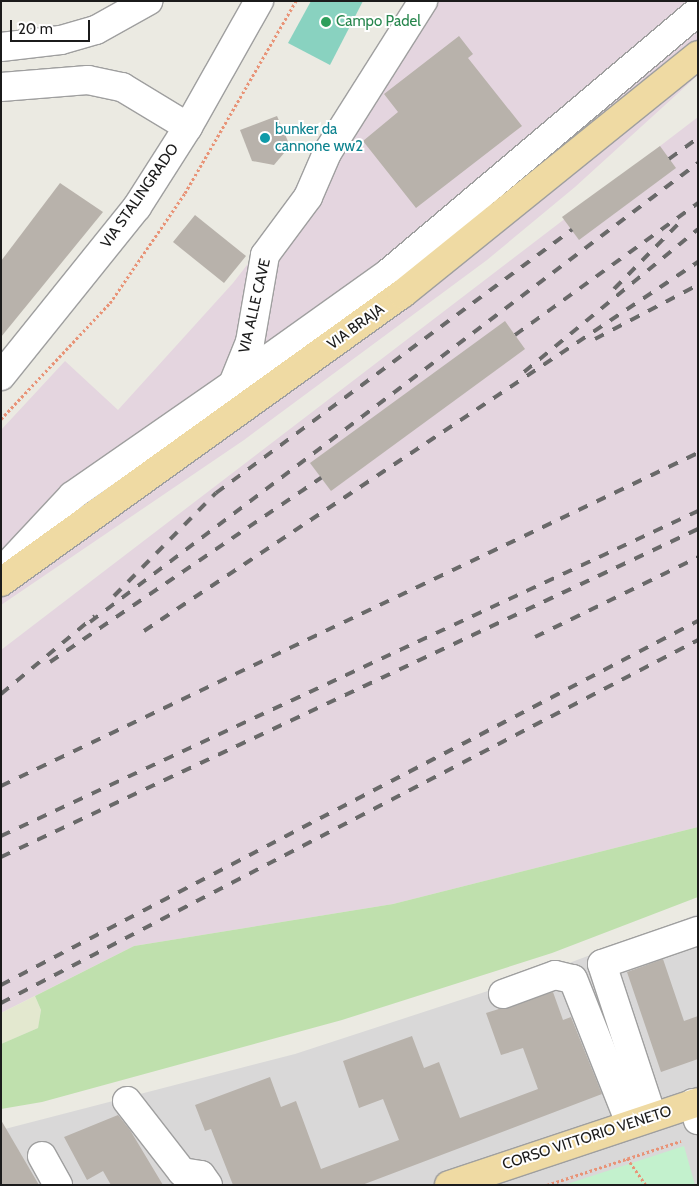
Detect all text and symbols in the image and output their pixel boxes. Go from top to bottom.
scale bar [12,10,92,42]
place label: Campo Padel [336,13,421,31]
marker: Campo Padel [320,16,332,28]
text: 20 m [18,20,53,38]
place label: bunker da cannone ww2 [275,120,363,155]
marker: bunker da cannone ww2 [259,132,271,144]
street label: VIA STALINGRADO [97,140,183,252]
street label: VIA ALLE CAVE [235,257,275,355]
street label: VIA BRAJA [324,300,388,354]
street label: CORSO VITTORIO VENETO [500,1102,674,1174]

